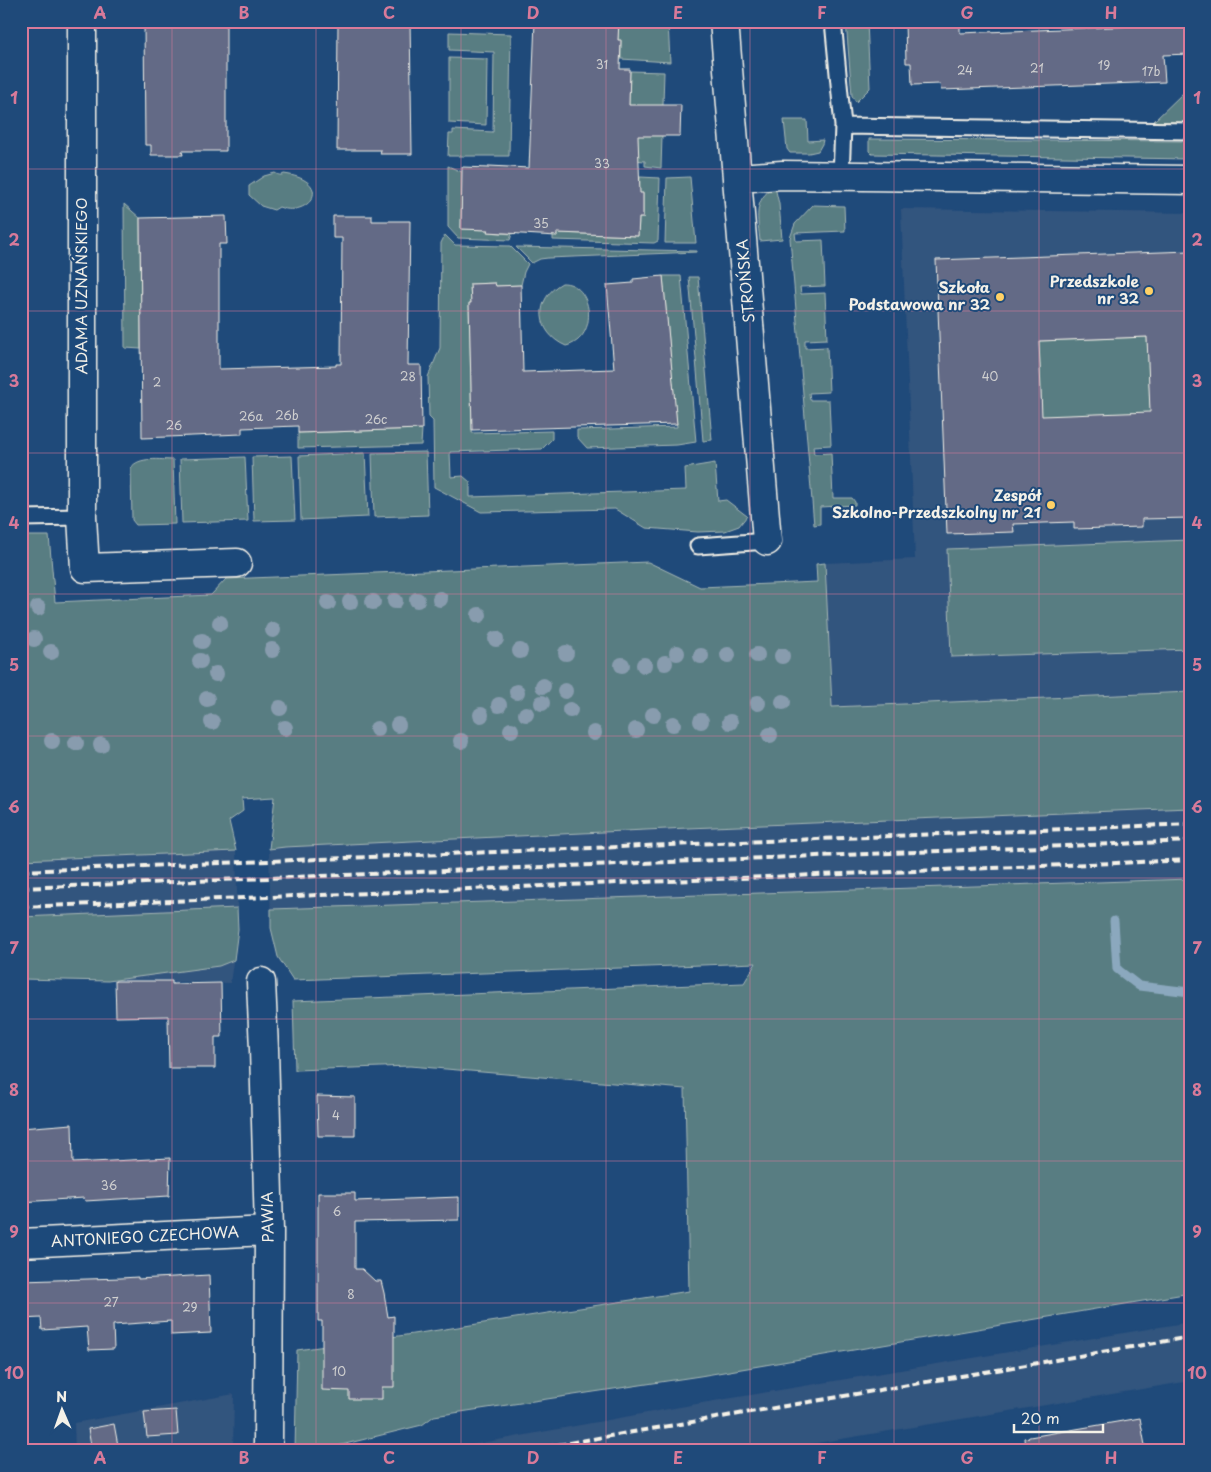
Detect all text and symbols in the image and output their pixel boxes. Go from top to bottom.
text: A [94,0,107,24]
text: B [239,0,250,24]
text: C [383,0,395,24]
text: D [527,0,539,24]
text: E [673,0,683,24]
text: F [817,0,827,24]
text: G [960,0,974,24]
text: H [1105,0,1117,24]
house number: 31 [596,55,608,73]
house number: 19 [1098,56,1110,74]
house number: 21 [1030,59,1044,77]
house number: 24 [957,61,973,79]
house number: 17b [1142,62,1160,80]
text: 1 [10,85,18,109]
text: 1 [1193,85,1201,109]
house number: 33 [594,154,610,172]
street label: ADAMA UZNAŃSKIEGO [69,198,92,374]
house number: 35 [533,214,549,232]
text: 2 [8,227,20,251]
text: 2 [1191,227,1203,251]
street label: STROŃSKA [729,238,760,324]
place label: Przedszkole nr 32 [1050,269,1140,309]
place label: Szkoła Podstawowa nr 32 [848,275,990,315]
marker: Przedszkole nr 32 [1143,285,1155,297]
marker: Szkoła Podstawowa nr 32 [994,291,1006,303]
house number: 28 [400,367,416,385]
house number: 40 [982,367,999,385]
text: 3 [9,368,19,392]
text: 3 [1192,368,1202,392]
house number: 2 [153,373,161,391]
house number: 26b [275,406,299,424]
house number: 26a [239,407,263,425]
house number: 26c [365,410,387,428]
house number: 26 [166,416,182,434]
place label: Zespół Szkolno-Przedszkolny nr 21 [832,483,1042,523]
marker: Zespół Szkolno-Przedszkolny nr 21 [1045,499,1057,511]
text: 4 [9,510,20,534]
text: 4 [1192,510,1203,534]
text: 5 [9,652,19,676]
text: 5 [1192,652,1202,676]
text: 6 [8,794,20,818]
text: 6 [1191,794,1203,818]
text: 7 [9,935,19,959]
text: 7 [1192,935,1202,959]
text: 8 [9,1077,19,1101]
text: 8 [1192,1077,1202,1101]
house number: 4 [332,1106,340,1124]
house number: 36 [101,1176,117,1194]
street label: PAWIA [255,1191,278,1243]
house number: 6 [333,1202,341,1220]
text: 9 [9,1219,19,1243]
street label: ANTONIEGO CZECHOWA [50,1219,240,1252]
text: 9 [1192,1219,1202,1243]
house number: 8 [347,1285,355,1303]
house number: 27 [104,1293,119,1311]
house number: 29 [182,1298,198,1316]
text: 10 [4,1360,24,1384]
text: 10 [1187,1360,1207,1384]
house number: 10 [332,1362,346,1380]
north arrow [38,1384,88,1434]
text: N [56,1386,67,1407]
scale bar [1014,1402,1102,1434]
text: 20 m [1021,1406,1060,1429]
text: A [94,1445,107,1469]
text: B [239,1445,250,1469]
text: C [383,1445,395,1469]
text: D [527,1445,539,1469]
text: E [673,1445,683,1469]
text: F [817,1445,827,1469]
text: G [960,1445,974,1469]
text: H [1105,1445,1117,1469]

